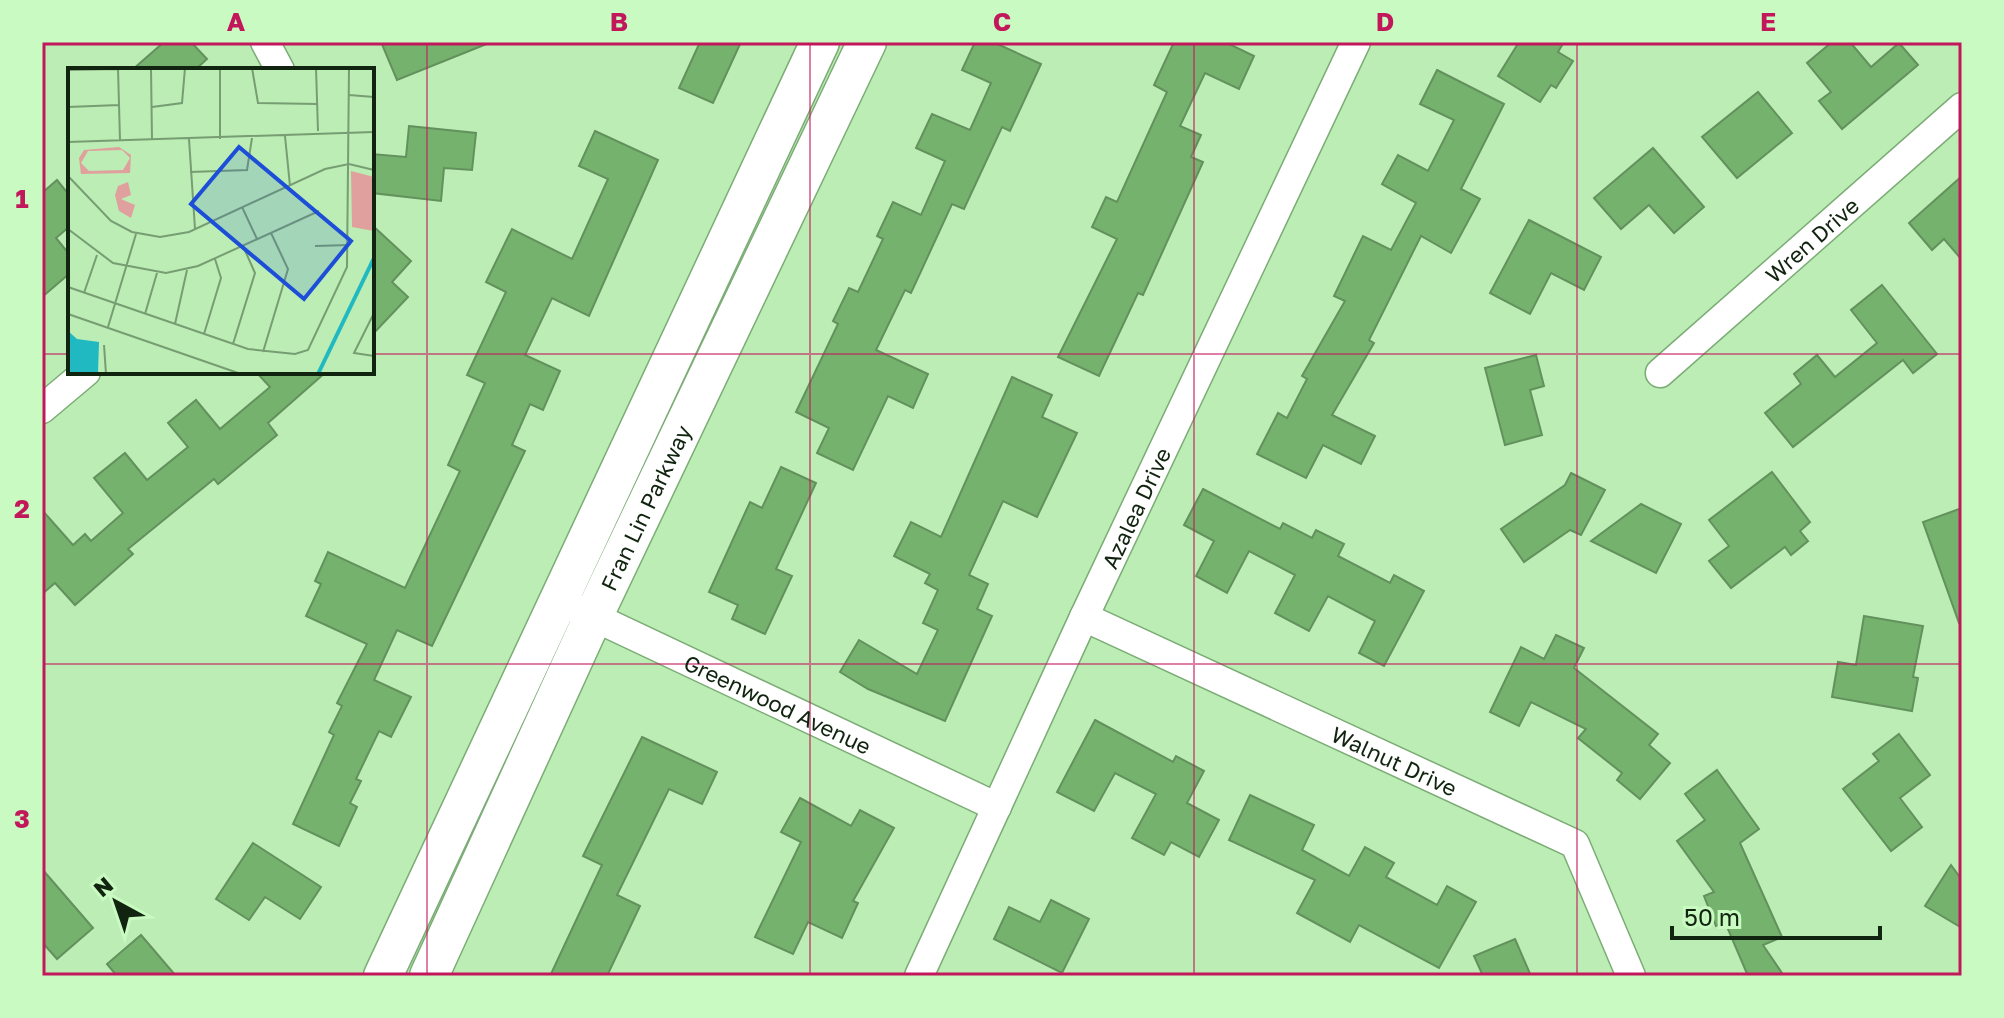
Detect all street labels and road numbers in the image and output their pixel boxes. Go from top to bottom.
street label: Wren Drive [1759,191,1864,288]
street label: Fran Lin Parkway [594,420,696,595]
street label: Azalea Drive [1096,443,1176,573]
street label: Greenwood Avenue [680,648,876,759]
street label: Walnut Drive [1327,720,1462,801]

